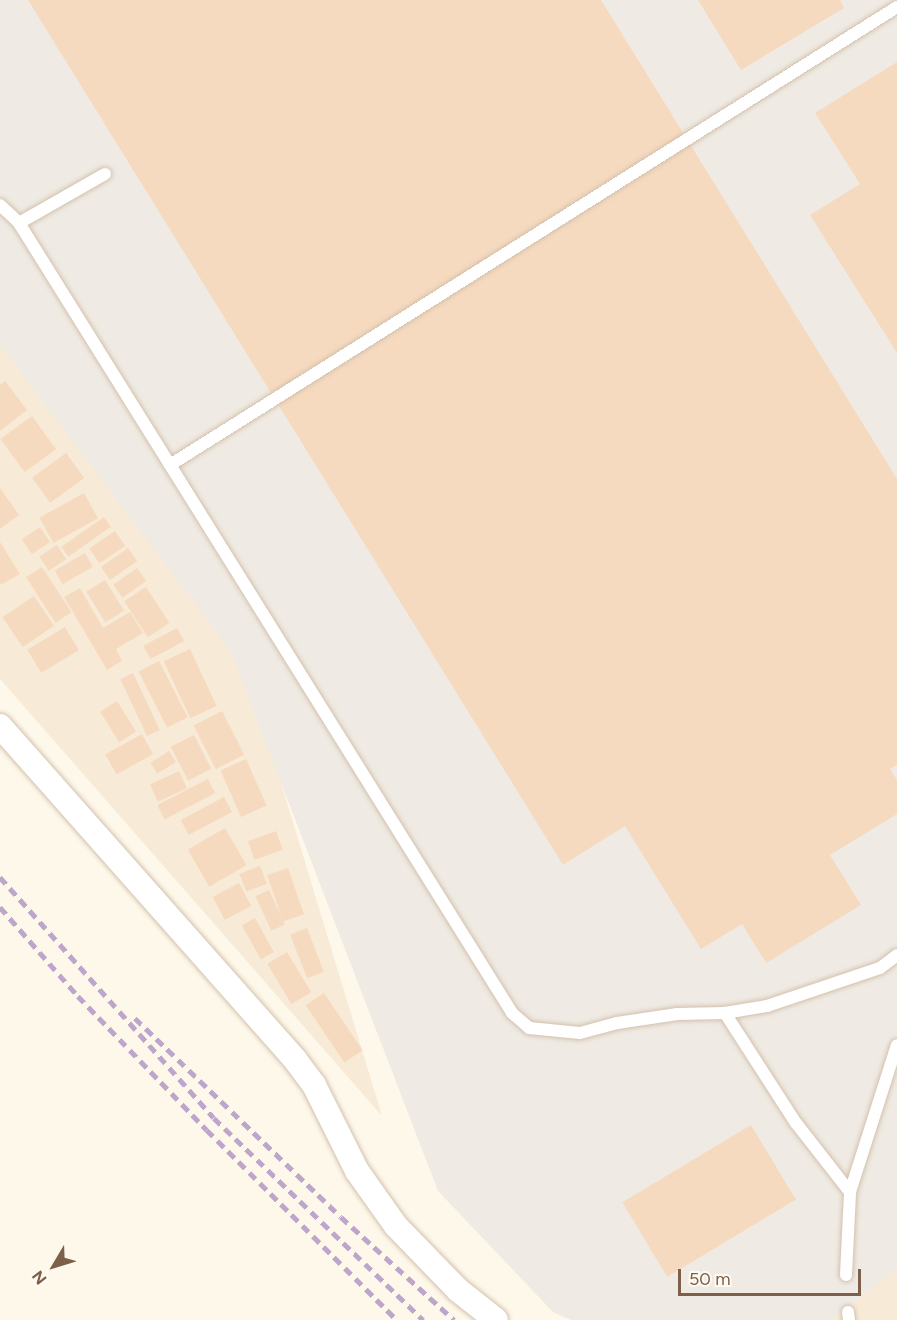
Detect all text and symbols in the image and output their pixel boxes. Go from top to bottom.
north arrow [24,1236,84,1296]
scale bar [681,1257,864,1295]
text: N [28,1267,51,1288]
text: 50 m [689,1268,731,1290]

